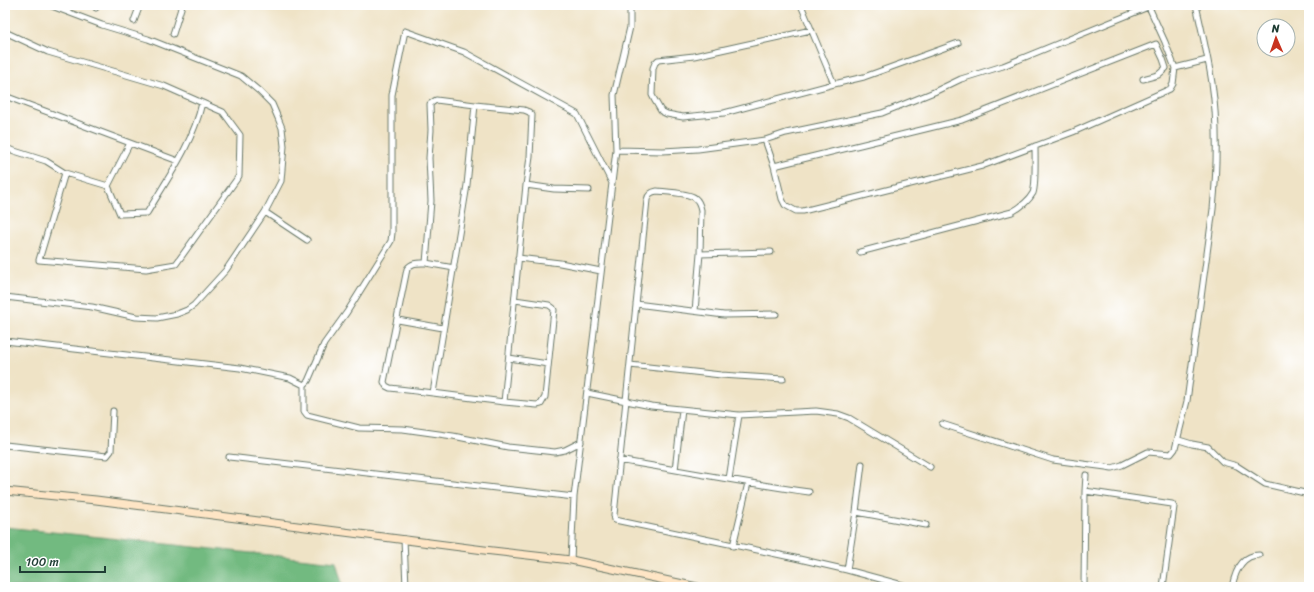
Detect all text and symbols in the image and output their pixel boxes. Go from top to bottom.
north arrow [1256,18,1296,58]
text: N [1271,19,1280,38]
scale bar [20,548,105,574]
text: 100 m [26,551,59,573]

